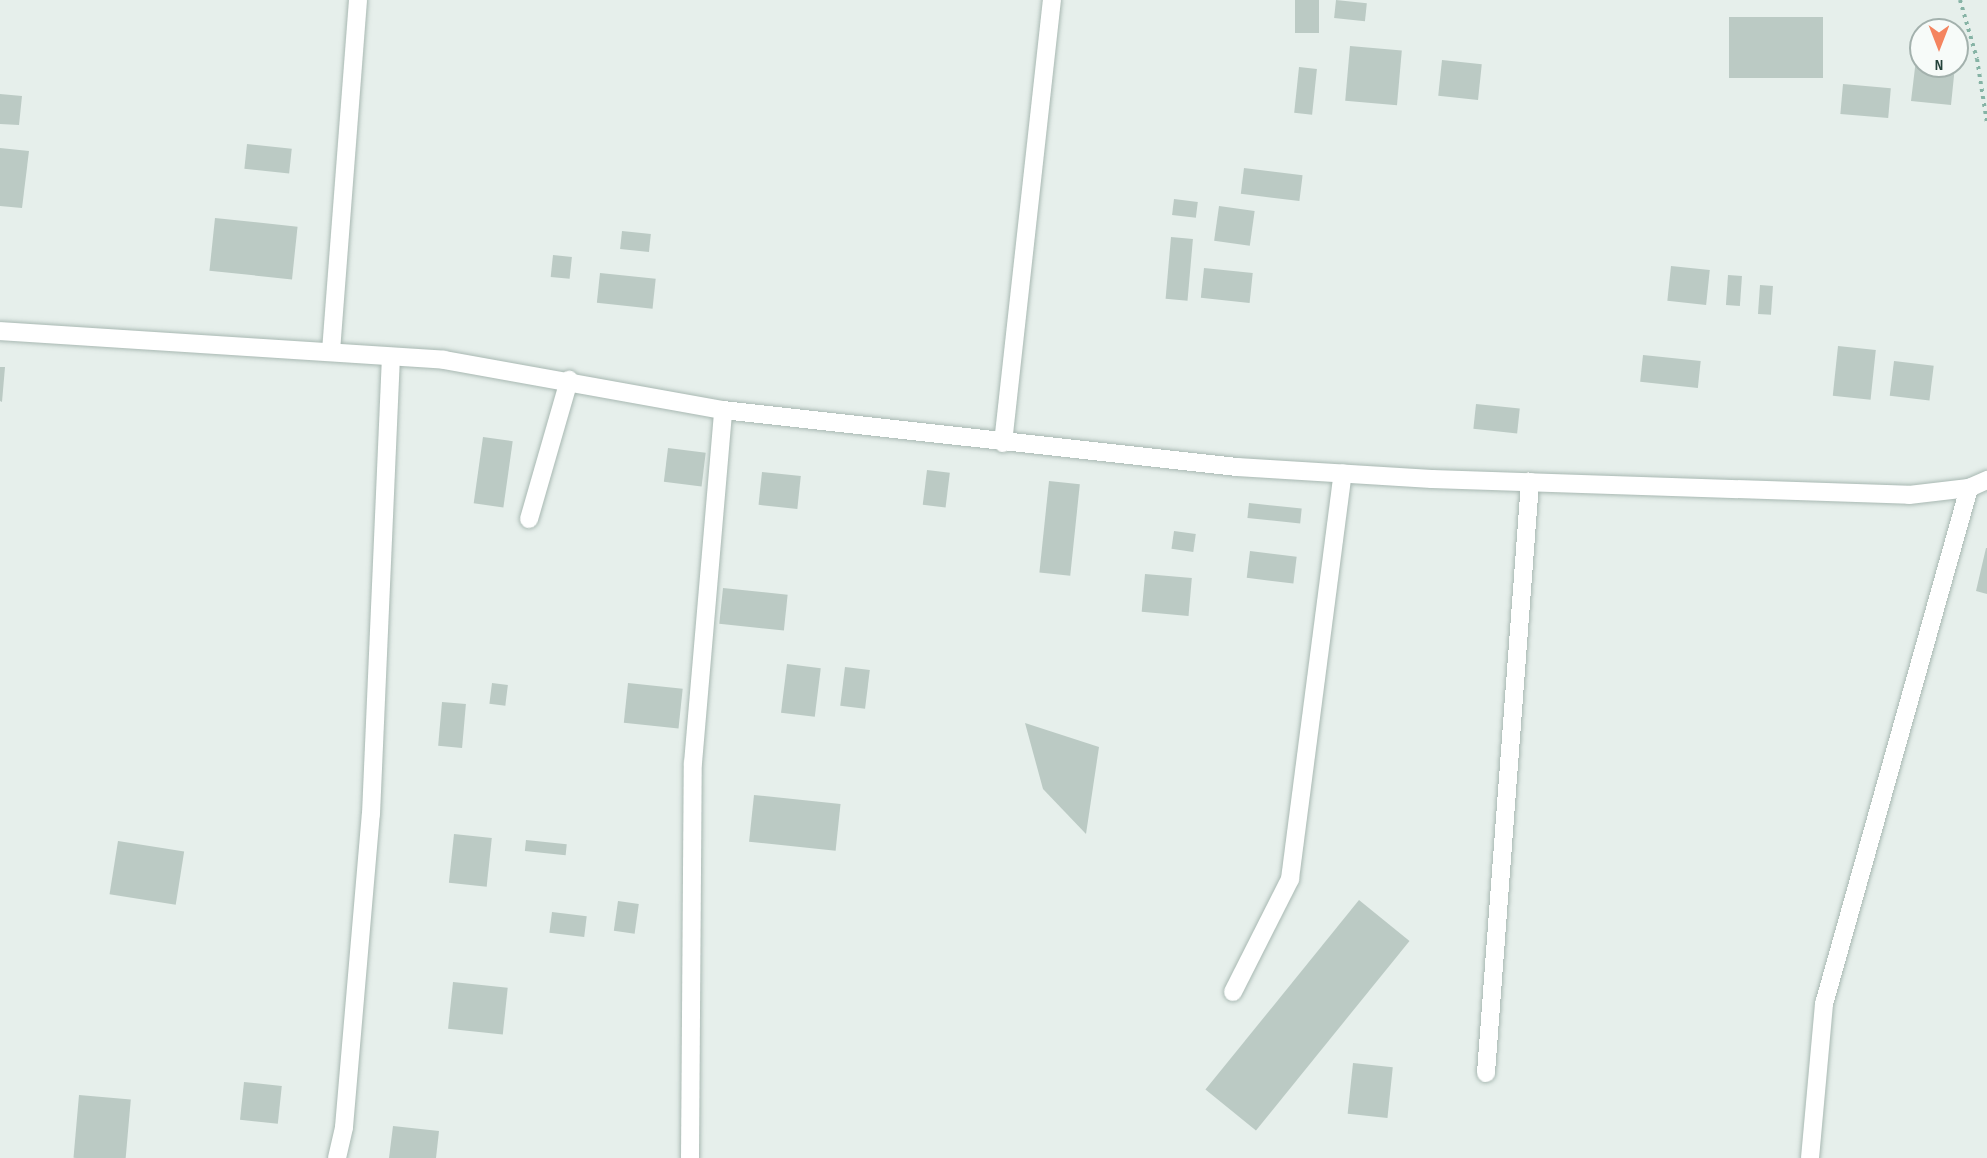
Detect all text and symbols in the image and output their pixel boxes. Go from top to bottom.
north arrow [1909,18,1969,78]
text: N [1935,55,1943,74]

